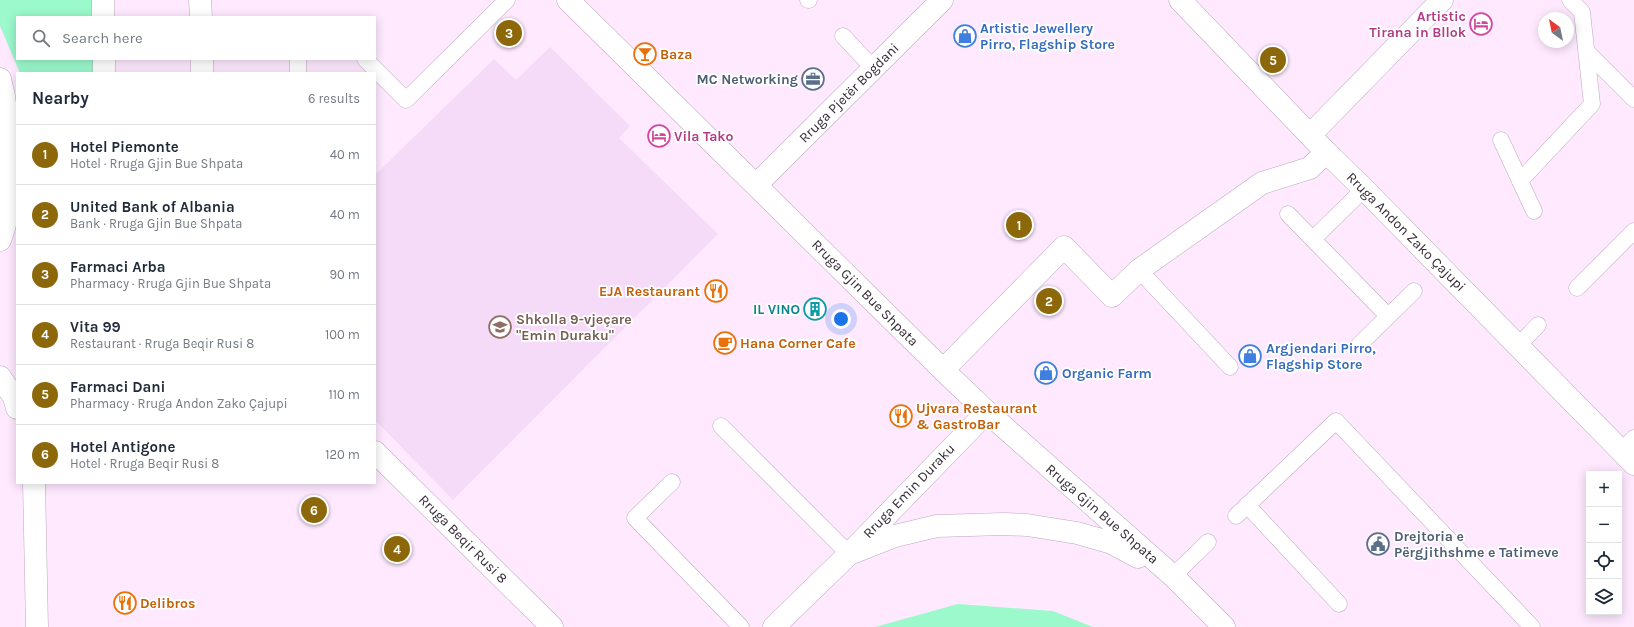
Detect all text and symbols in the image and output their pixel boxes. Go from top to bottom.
place label: Artistic Tirana in Bllok [1369,8,1467,41]
hotel icon: Artistic Tirana in Bllok [1468,11,1494,37]
north arrow [1538,12,1574,48]
search box [16,16,376,60]
pin: 3 [496,18,522,48]
place label: Artistic Jewellery Pirro, Flagship Store [980,20,1115,53]
shop icon: Artistic Jewellery Pirro, Flagship Store [952,23,978,49]
icon: search [30,27,52,49]
text: Search here [62,29,143,47]
street label: Rruga Pjetër Bogdani [796,40,902,146]
bar icon: Baza [632,41,658,67]
pin: 5 [1260,45,1286,75]
place label: Baza [660,46,692,63]
office icon: MC Networking [800,66,826,92]
place label: MC Networking [697,71,798,88]
text: Nearby [32,88,89,108]
text: 6 results [308,91,360,106]
hotel icon: Vila Tako [646,123,672,149]
place label: Vila Tako [674,128,734,145]
text: Hotel Piemonte [70,138,179,156]
text: 1 [43,147,47,162]
text: 40 m [330,147,360,162]
text: Hotel · Rruga Gjin Bue Shpata [70,156,243,171]
street label: Rruga Andon Zako Çajupi [1343,169,1469,295]
text: United Bank of Albania [70,198,235,216]
text: 2 [41,207,49,222]
text: 40 m [330,207,360,222]
pin: 1 [1006,210,1032,240]
text: Bank · Rruga Gjin Bue Shpata [70,216,243,231]
street label: Rruga Gjin Bue Shpata [808,236,922,350]
text: Farmaci Arba [70,258,165,276]
text: 3 [41,267,49,282]
text: 90 m [329,267,360,282]
text: Pharmacy · Rruga Gjin Bue Shpata [70,276,271,291]
restaurant icon: EJA Restaurant [703,278,729,304]
place label: EJA Restaurant [599,283,700,300]
pin: 2 [1036,286,1062,316]
building icon: IL VINO [802,296,828,322]
place label: IL VINO [753,301,800,318]
your location [831,309,851,329]
place label: Shkolla 9-vjeçare "Emin Duraku" [516,311,632,344]
school or university icon: Shkolla 9-vjeçare "Emin Duraku" [487,314,513,340]
text: Vita 99 [70,318,121,336]
text: 4 [41,327,49,342]
text: 100 m [325,327,360,342]
cafe icon: Hana Corner Cafe [712,330,738,356]
place label: Hana Corner Cafe [740,335,856,352]
text: Restaurant · Rruga Beqir Rusi 8 [70,336,254,351]
place label: Argjendari Pirro, Flagship Store [1266,340,1376,373]
shop icon: Argjendari Pirro, Flagship Store [1237,343,1263,369]
shop icon: Organic Farm [1033,360,1059,386]
place label: Organic Farm [1062,365,1152,382]
text: Farmaci Dani [70,378,166,396]
text: 5 [41,387,49,402]
text: 110 m [328,387,360,402]
text: Pharmacy · Rruga Andon Zako Çajupi [70,396,288,411]
place label: Ujvara Restaurant & GastroBar [916,400,1038,433]
restaurant icon: Ujvara Restaurant & GastroBar [888,403,914,429]
text: Hotel Antigone [70,438,175,456]
street label: Rruga Emin Duraku [860,440,958,542]
text: 6 [41,447,49,462]
text: 120 m [325,447,360,462]
text: Hotel · Rruga Beqir Rusi 8 [70,456,219,471]
street label: Rruga Gjin Bue Shpata [1042,460,1162,568]
map controls [1586,471,1622,615]
button: + [1586,471,1622,507]
street label: Rruga Beqir Rusi 8 [415,491,511,587]
pin: 6 [301,495,327,525]
button: − [1586,507,1622,543]
place label: Drejtoria e Përgjithshme e Tatimeve [1394,528,1559,561]
public building icon: Drejtoria e Përgjithshme e Tatimeve [1365,531,1391,557]
pin: 4 [384,534,410,564]
button: locate [1586,543,1622,579]
button: layers [1586,579,1622,615]
restaurant icon: Delibros [112,590,138,616]
place label: Delibros [140,595,195,612]

